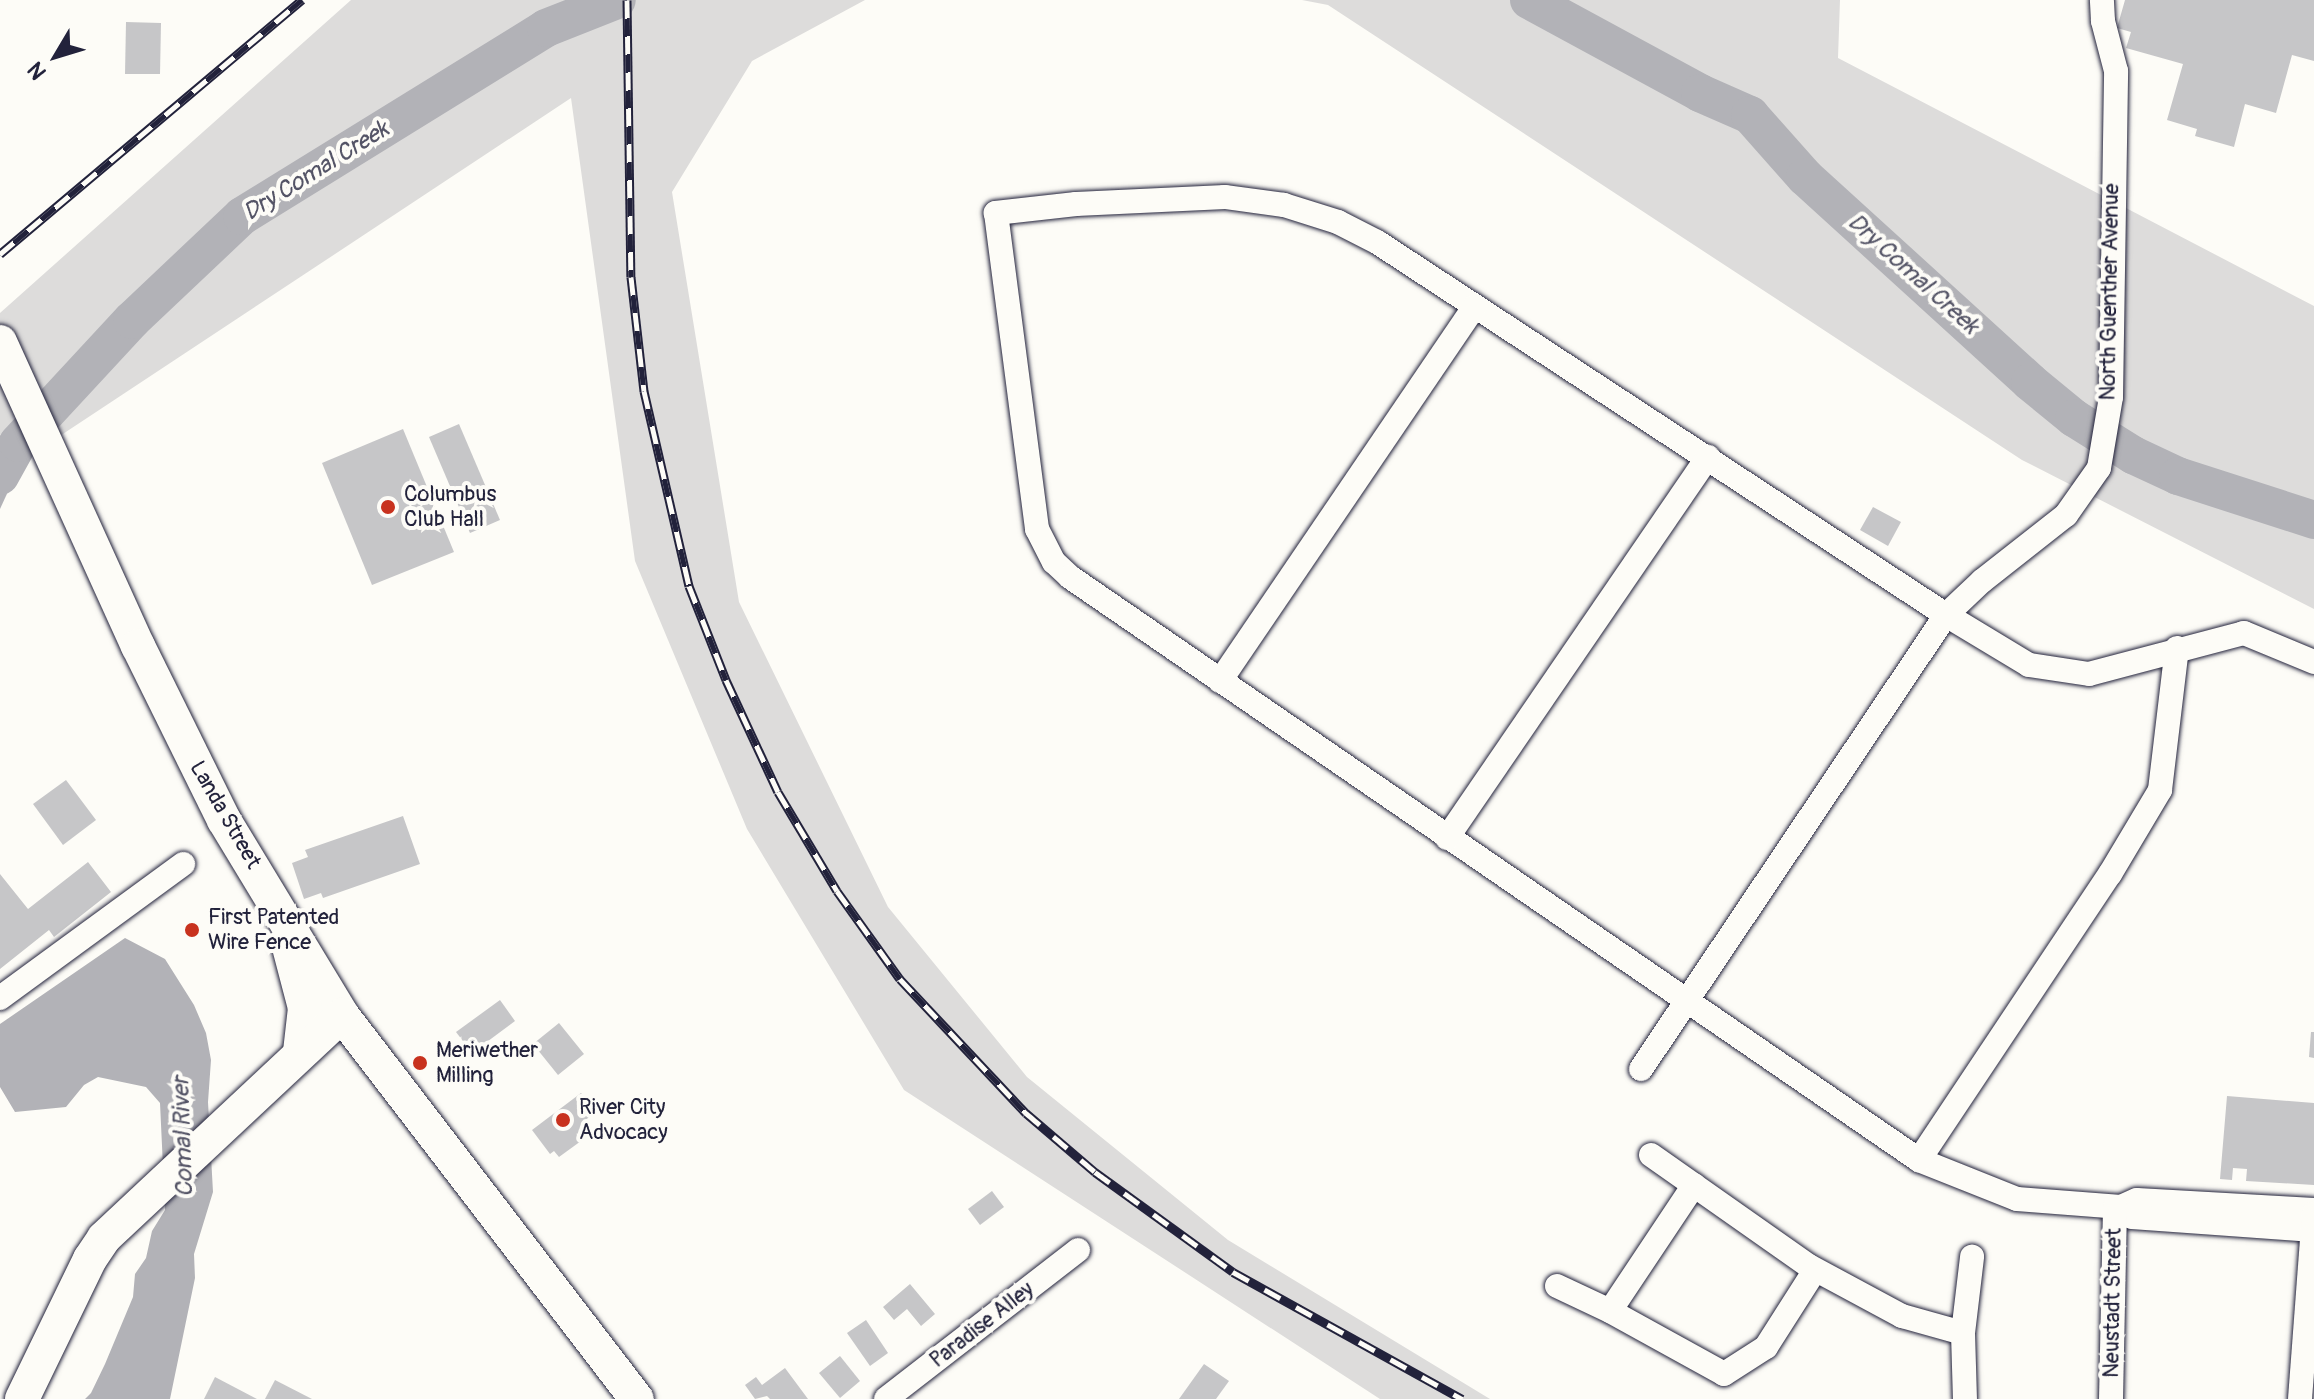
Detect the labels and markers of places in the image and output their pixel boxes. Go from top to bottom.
place label: Columbus Club Hall [404,481,496,532]
marker: Columbus Club Hall [379,498,397,516]
place label: First Patented Wire Fence [208,904,339,956]
marker: First Patented Wire Fence [183,921,201,939]
place label: Meriwether Milling [436,1037,538,1088]
marker: Meriwether Milling [411,1054,429,1072]
place label: River City Advocacy [579,1094,668,1146]
marker: River City Advocacy [554,1111,572,1129]

